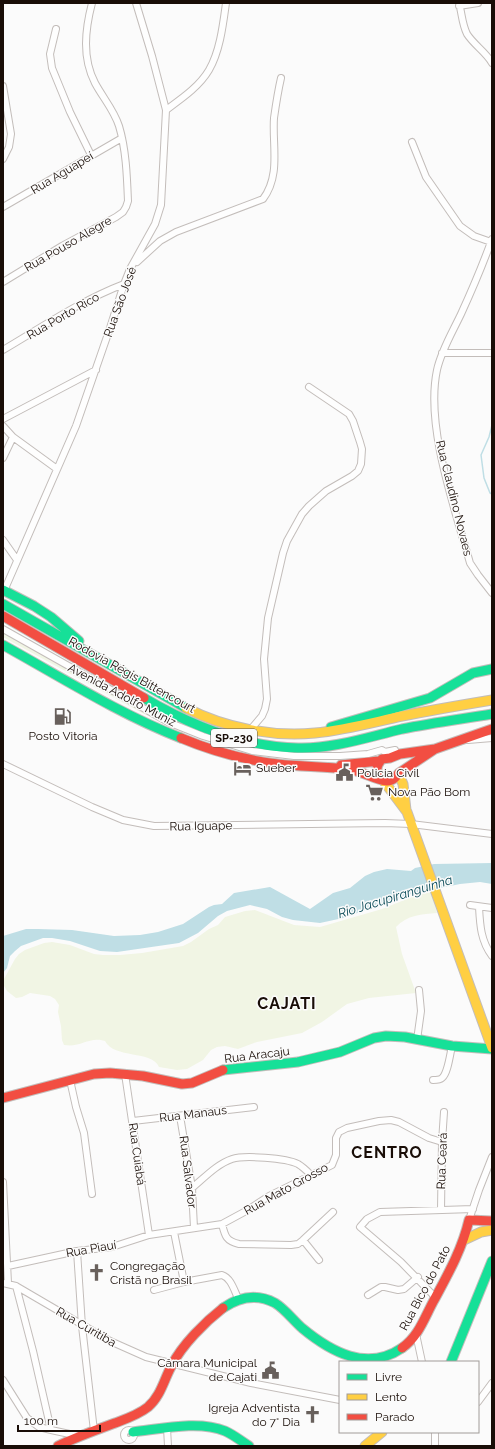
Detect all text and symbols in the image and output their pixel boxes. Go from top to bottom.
street label: Rua Aguapeí [28,149,96,197]
street label: Rua Pouso Alegre [22,213,114,275]
street label: Rua São José [101,265,139,339]
street label: Rua Porto Rico [24,290,102,342]
street label: Rua Claudino Novaes [433,439,475,557]
street label: Rodovia Régis Bittencourt [66,634,198,716]
street label: Avenida Adolfo Muniz [66,661,178,729]
fuel station icon: Posto Vitoria [53,707,73,727]
place label: Posto Vitoria [28,729,98,743]
road number: SP-230 [211,729,257,747]
hotel icon: Sueber [233,758,253,778]
place label: Sueber [256,761,297,775]
public building icon: Policia Civil [334,763,354,783]
place label: Policia Civil [357,766,420,780]
supermarket icon: Nova Pão Bom [365,782,385,802]
place label: Nova Pão Bom [388,785,470,799]
street label: Rua Iguape [169,818,233,834]
water label: Rio Jacupiranguinha [336,872,455,921]
district label: CAJATI [257,994,317,1013]
street label: Rua Aracaju [223,1044,291,1066]
street label: Rua Manaus [158,1103,228,1125]
street label: Rua Cuiabá [126,1122,148,1186]
street label: Rua Ceará [434,1132,450,1190]
street label: Rua Salvador [177,1135,199,1210]
district label: CENTRO [351,1143,423,1162]
street label: Rua Mato Grosso [241,1160,331,1218]
street label: Rua Piauí [65,1238,118,1260]
street label: Rua Bico do Pato [397,1243,453,1333]
place label: Congregação Cristã no Brasil [110,1259,193,1287]
church icon: Congregação Cristã no Brasil [87,1263,107,1283]
street label: Rua Curitiba [53,1304,119,1350]
place label: Câmara Municipal de Cajati [157,1356,258,1384]
public building icon: Câmara Municipal de Cajati [260,1360,280,1380]
legend [339,1361,479,1433]
text: Livre [375,1370,402,1384]
text: Lento [375,1390,407,1404]
place label: Igreja Adventista do 7° Dia [208,1401,300,1429]
church icon: Igreja Adventista do 7° Dia [303,1405,323,1425]
scale bar [18,1407,100,1433]
text: Parado [375,1410,414,1424]
text: 100 m [24,1414,58,1428]

